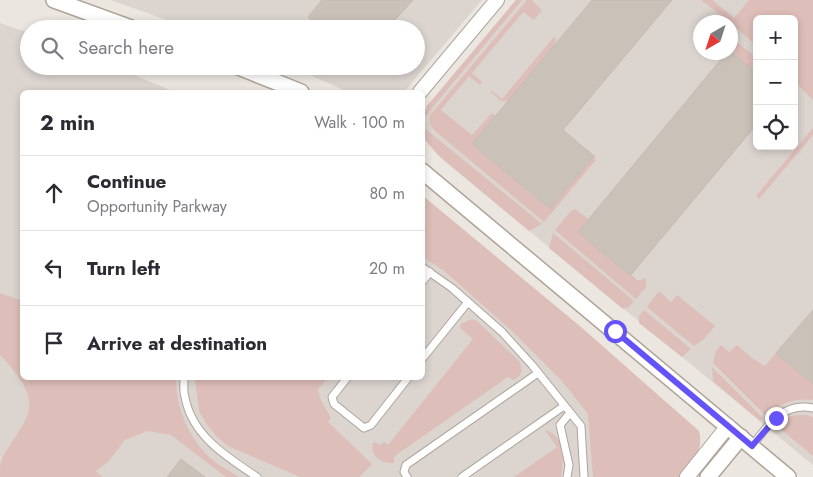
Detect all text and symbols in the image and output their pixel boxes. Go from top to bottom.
north arrow [693,15,738,60]
map controls [753,15,798,150]
button: + [753,15,798,60]
search box [20,20,425,75]
icon: search [38,34,66,62]
text: Search here [78,34,174,61]
button: − [753,60,798,105]
button: locate [753,105,798,150]
text: 2 min [40,108,95,138]
text: Walk · 100 m [314,111,405,134]
text: Continue [87,168,166,195]
icon: ahead [40,179,68,207]
text: 80 m [369,182,405,205]
text: Opportunity Parkway [87,195,227,218]
icon: left [40,254,68,282]
text: Turn left [87,255,160,282]
text: 20 m [369,257,405,280]
route start [604,320,627,343]
icon: arrive [40,329,68,357]
text: Arrive at destination [87,330,267,357]
route end [765,407,788,430]

